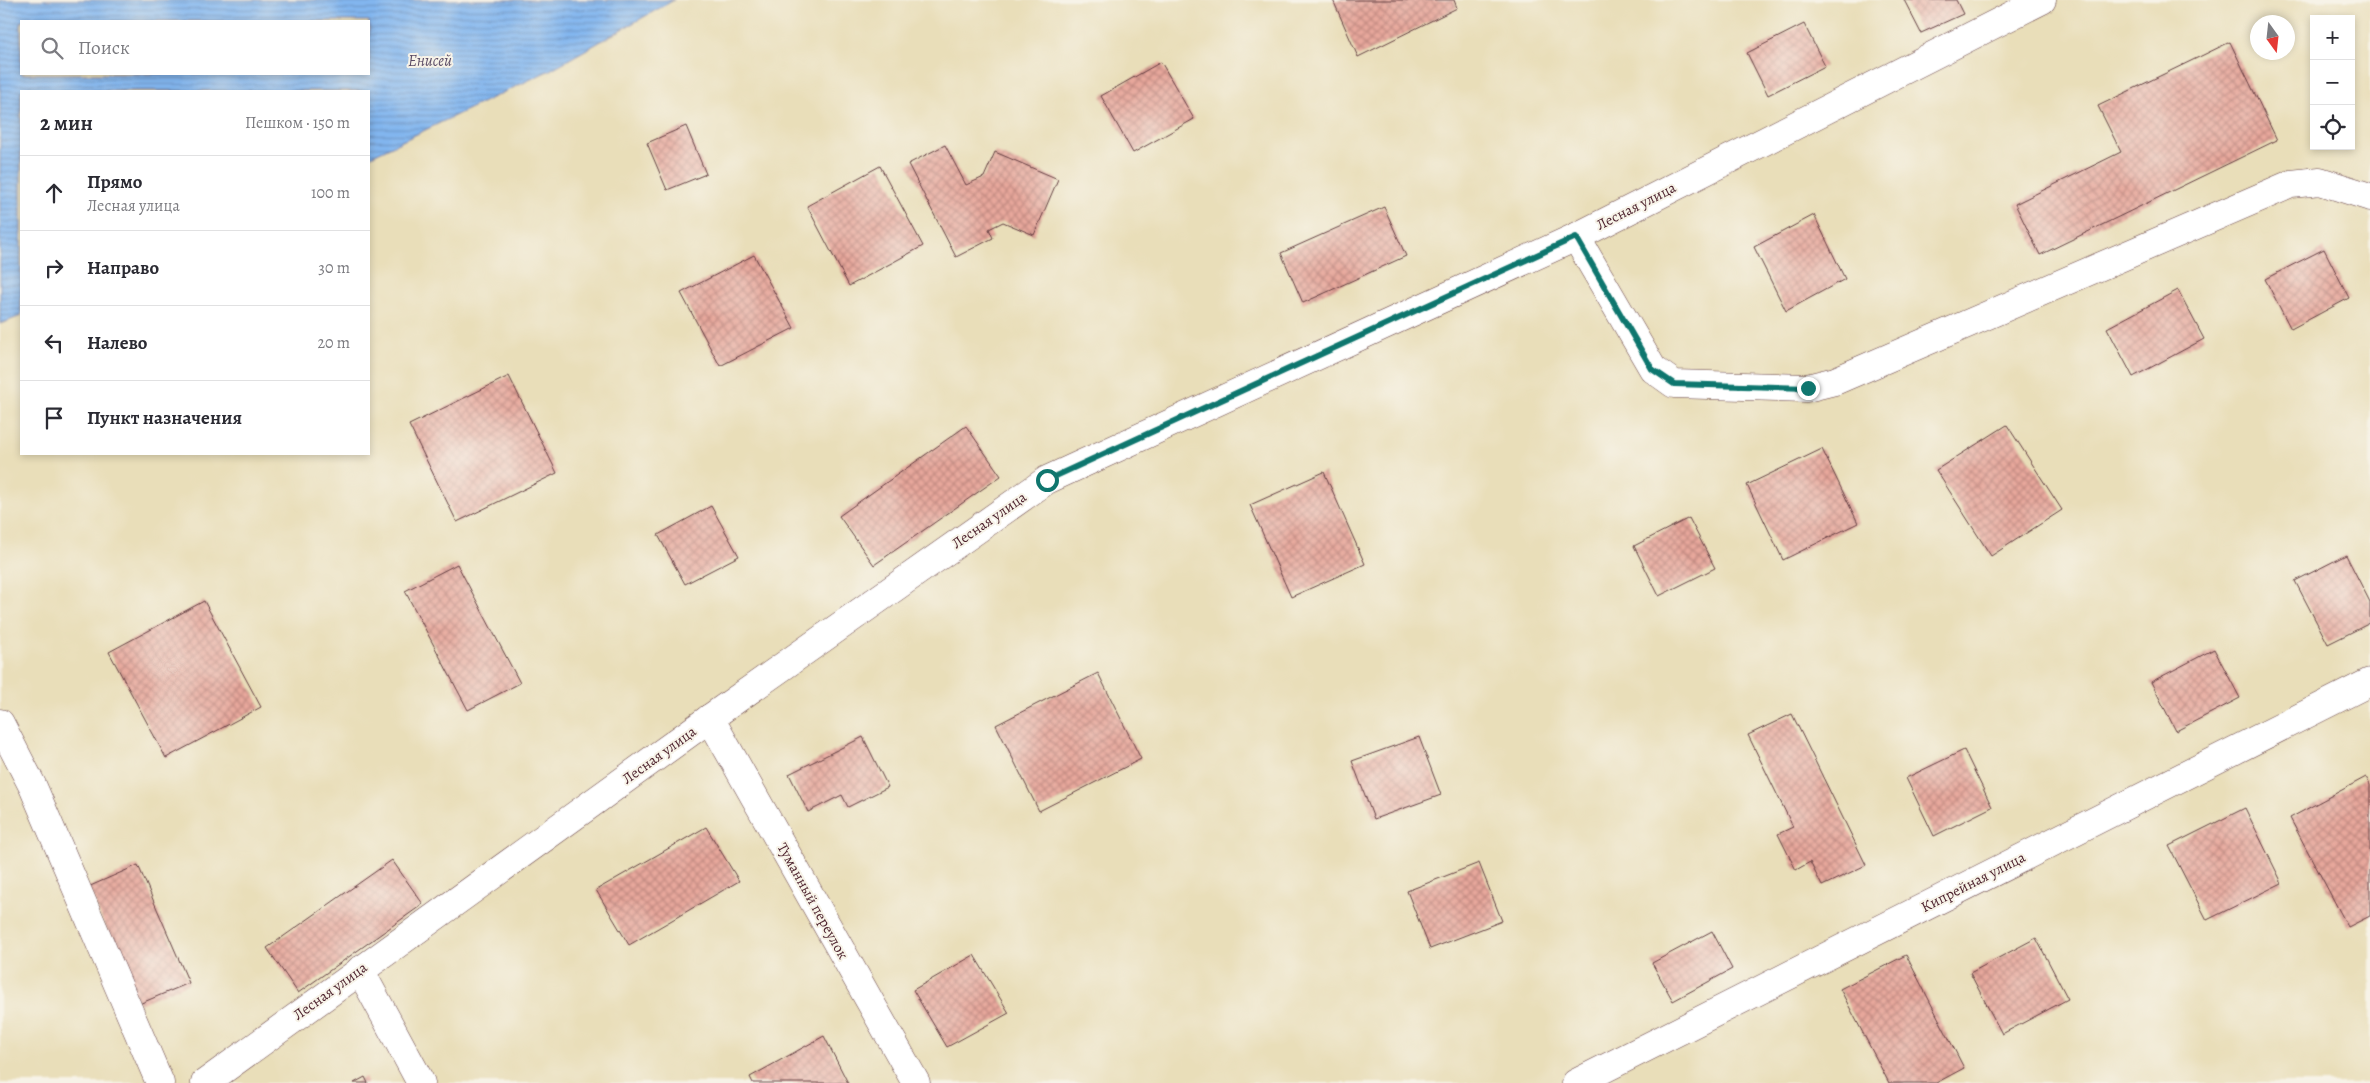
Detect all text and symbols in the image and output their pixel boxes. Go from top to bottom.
north arrow [2250,15,2295,60]
map controls [2310,15,2355,150]
button: + [2310,15,2355,60]
search box [20,20,370,75]
icon: search [38,34,66,62]
text: Поиск [78,35,130,61]
water label: Енисей [408,50,452,72]
button: − [2310,60,2355,105]
button: locate [2310,105,2355,150]
text: 2 мин [40,109,93,137]
text: Пешком · 150 m [245,112,350,134]
text: Прямо [87,169,142,195]
street label: Лесная улица [1593,177,1679,235]
icon: ahead [40,179,68,207]
text: 100 m [311,182,350,204]
text: Лесная улица [87,195,180,217]
icon: right [40,254,68,282]
text: Направо [87,255,159,281]
text: 30 m [318,257,350,279]
icon: left [40,329,68,357]
text: Налево [87,330,147,356]
text: 20 m [317,332,350,354]
route end [1797,377,1820,400]
icon: arrive [40,404,68,432]
text: Пункт назначения [87,405,242,431]
route start [1036,469,1059,492]
street label: Лесная улица [948,487,1030,553]
street label: Лесная улица [618,721,700,789]
street label: Туманный переулок [773,839,853,963]
street label: Кипрейная улица [1917,847,2029,917]
street label: Лесная улица [289,957,371,1025]

